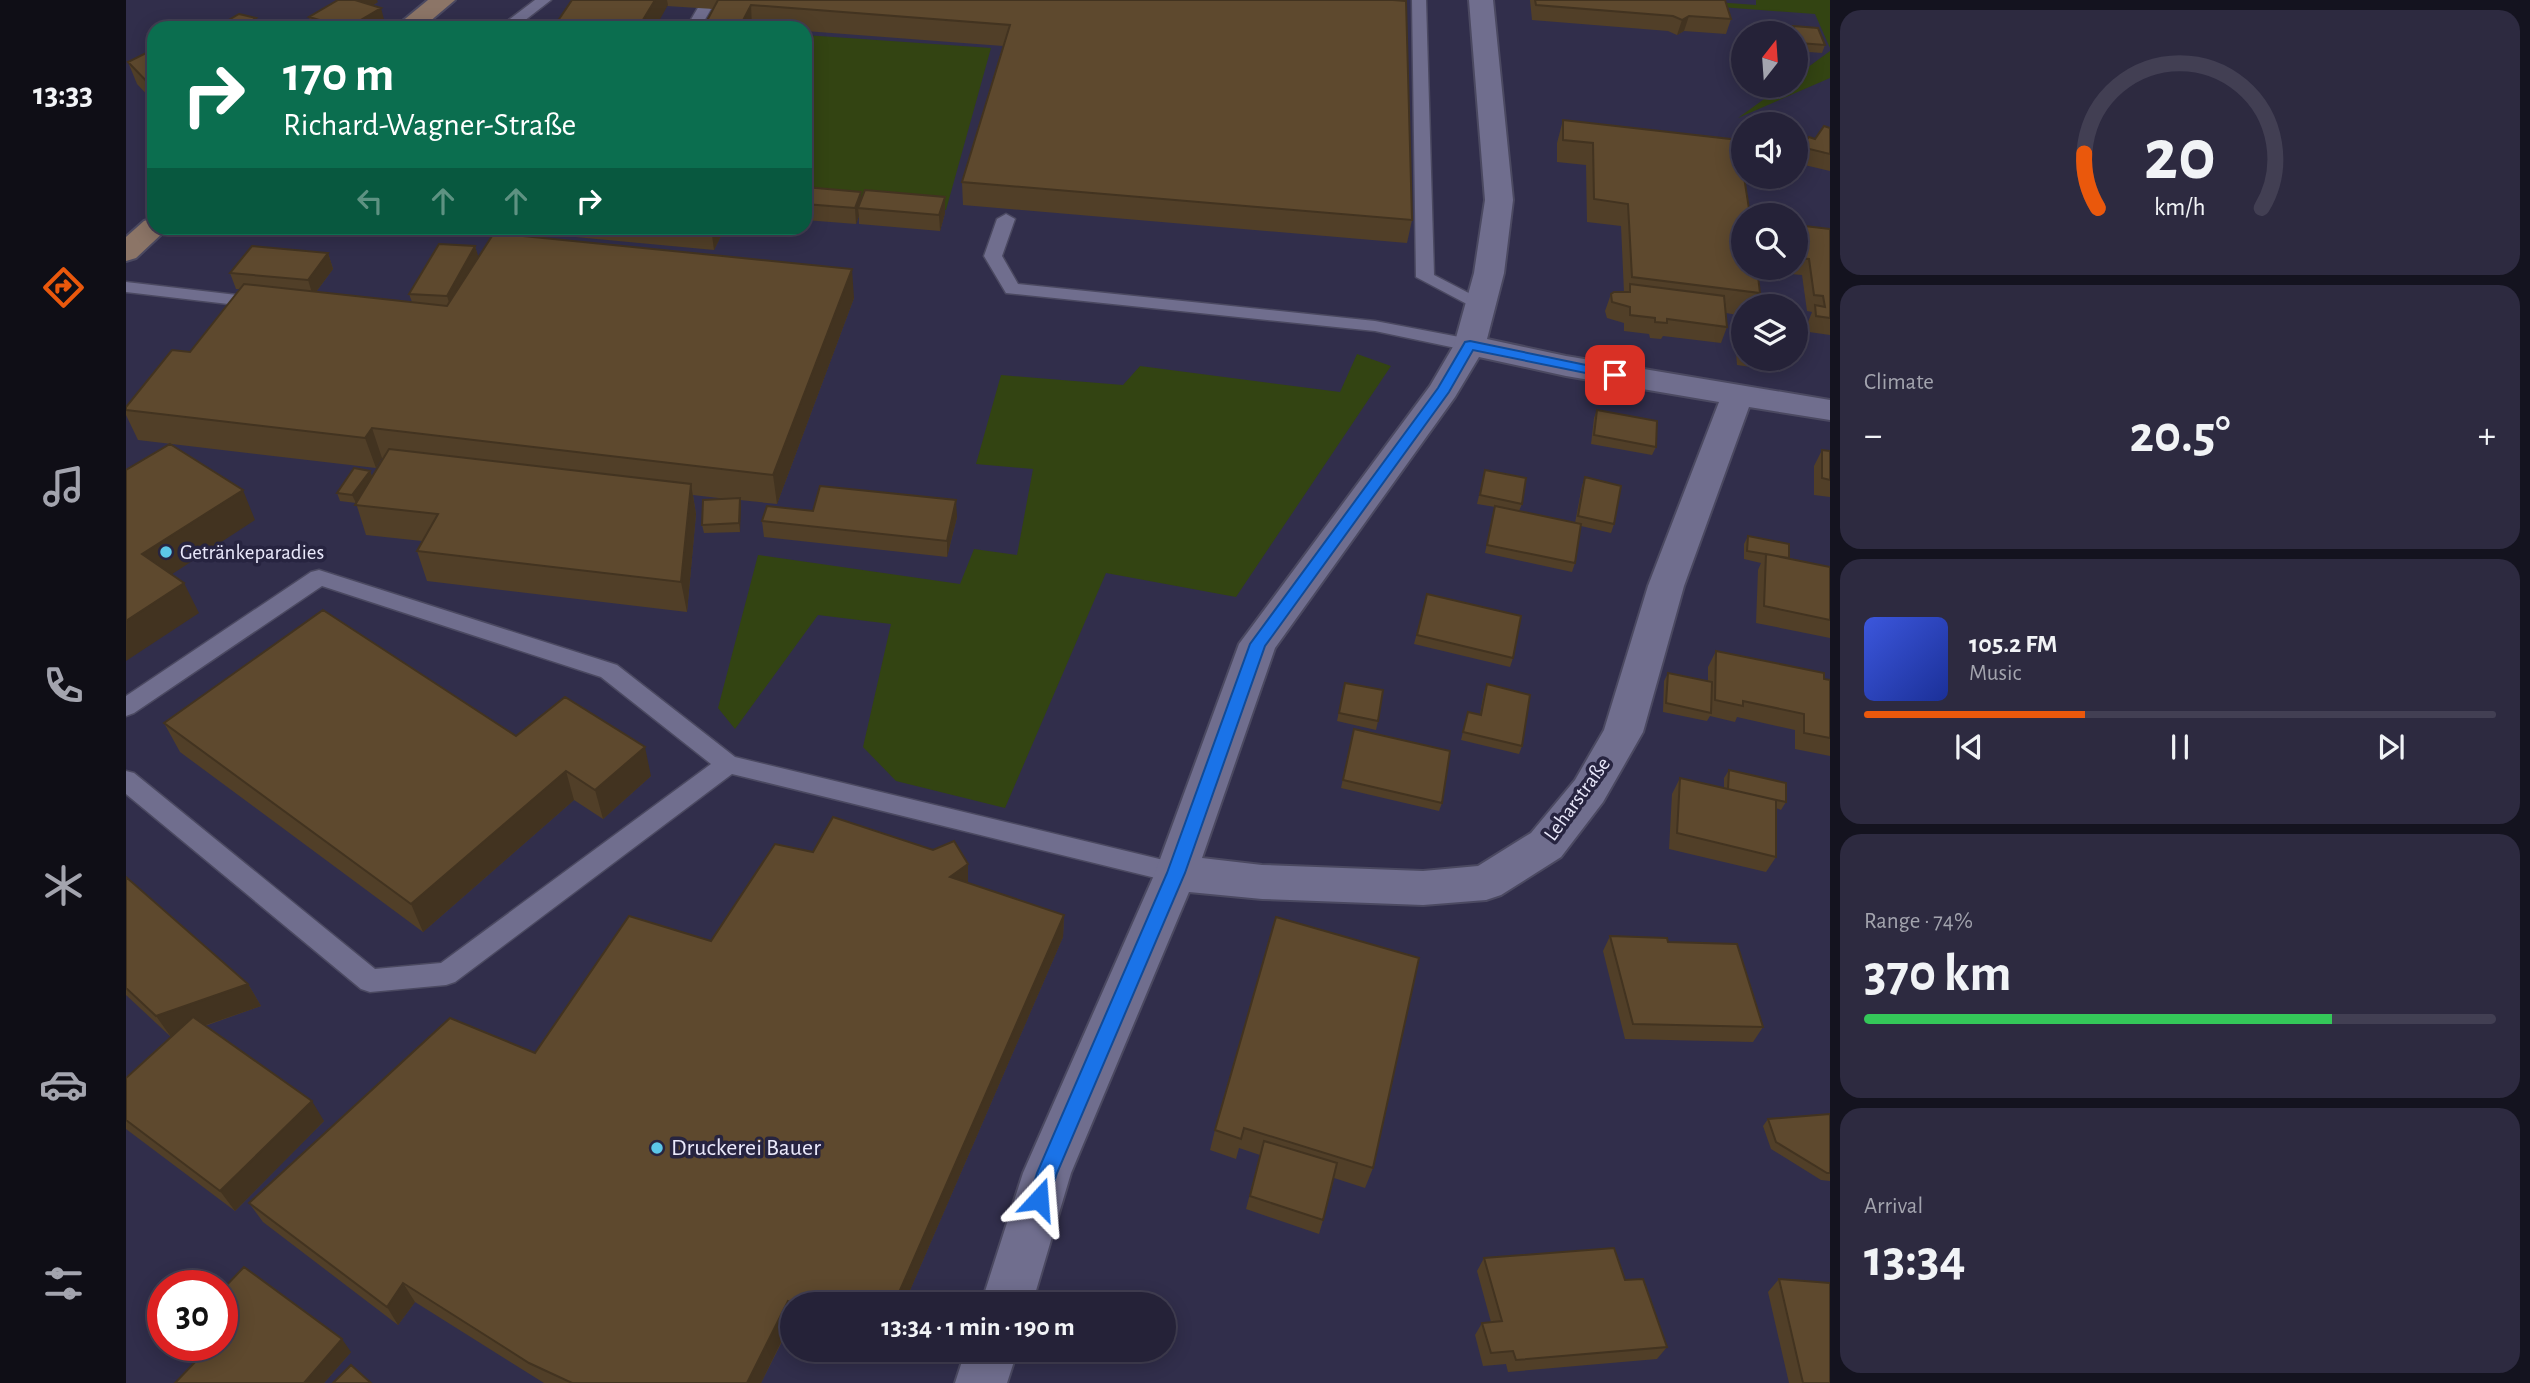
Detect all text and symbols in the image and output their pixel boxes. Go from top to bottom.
north arrow [1731,21,1808,98]
map controls [1731,21,1808,371]
icon: right [168,49,259,140]
text: 170 m [283,51,394,100]
text: 13:33 [33,78,93,110]
text: Richard-Wagner-Straße [283,109,576,141]
button: sound [1731,112,1808,189]
text: 20 [2144,121,2216,194]
icon: left [351,182,389,220]
icon: ahead [424,182,462,220]
icon: ahead [497,182,535,220]
icon: right [570,182,608,220]
text: km/h [2154,195,2206,220]
button: search [1731,203,1808,280]
icon: directions [39,263,88,312]
button: layers [1731,294,1808,371]
pin [1585,345,1645,405]
icon: arrive [1596,356,1634,394]
text: Climate [1864,371,1934,394]
text: 20.5° [2129,409,2231,461]
text: − [1864,417,1882,455]
text: + [2478,417,2496,455]
icon: music [39,462,88,511]
place label: Getränkeparadies [180,542,324,563]
marker: Getränkeparadies [158,544,174,560]
text: 105.2 FM [1969,631,2058,657]
icon: phone [39,661,88,710]
text: Music [1969,662,2021,685]
icon: previous [1950,728,1988,766]
icon: pause [2161,728,2199,766]
icon: next [2372,728,2410,766]
street label: Leharstraße [1540,753,1614,845]
icon: climate [39,861,88,910]
text: Range · 74% [1864,910,1973,933]
text: 370 km [1864,948,2012,1000]
icon: car [39,1060,88,1109]
place label: Druckerei Bauer [671,1136,821,1160]
marker: Druckerei Bauer [649,1140,665,1156]
position arrow [1002,1162,1076,1236]
text: Arrival [1864,1195,1923,1218]
text: 13:34 [1864,1233,1966,1285]
icon: filters [39,1259,88,1308]
speed limit sign: 30 [147,1270,238,1361]
text: 13:34 · 1 min · 190 m [881,1314,1075,1340]

